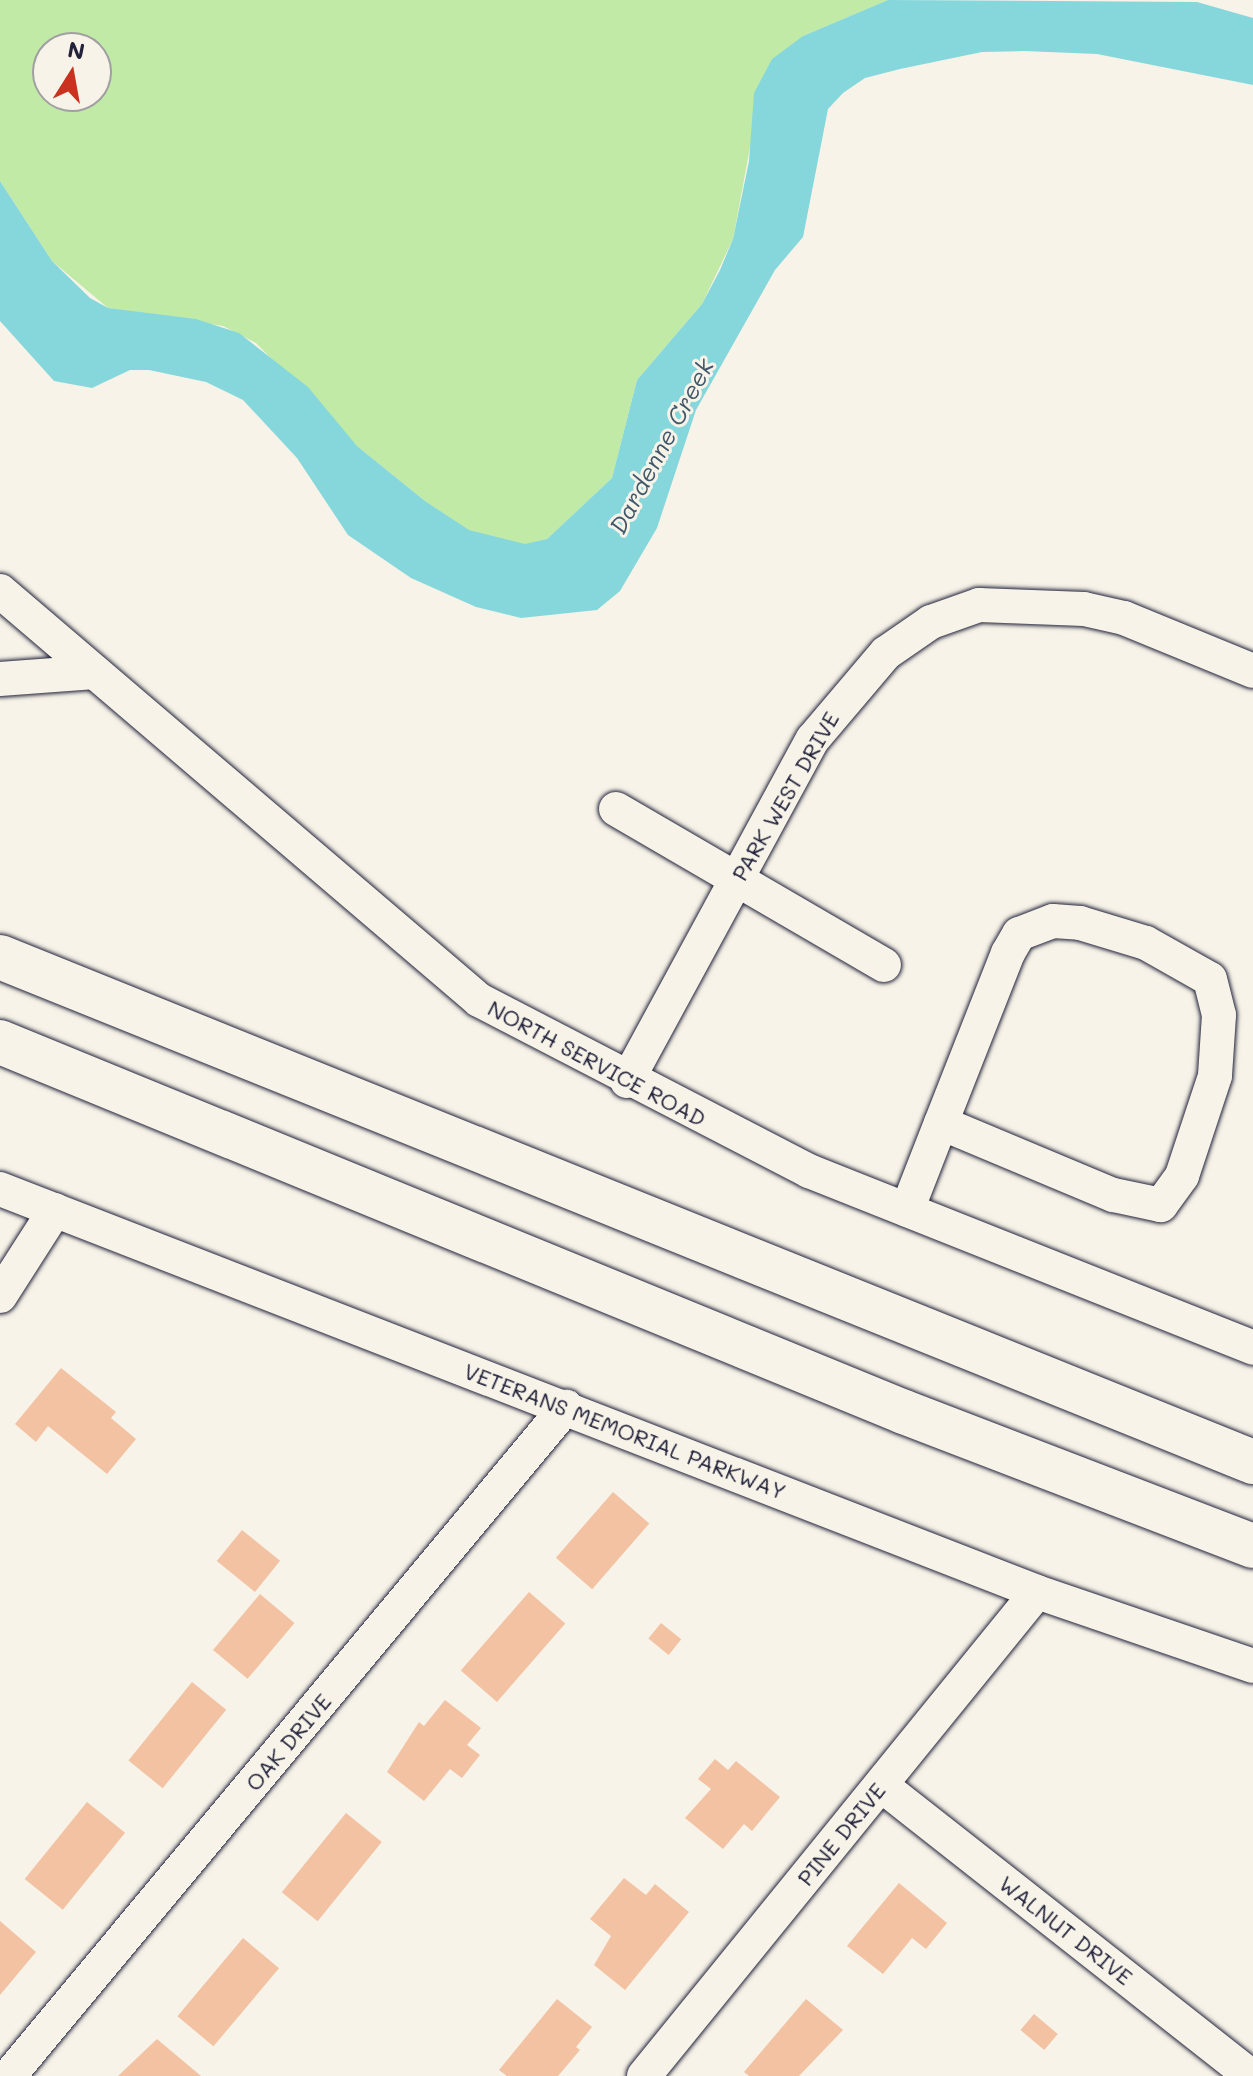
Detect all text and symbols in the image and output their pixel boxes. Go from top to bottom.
north arrow [32,32,112,112]
text: N [65,34,87,66]
water label: Dardenne Creek [603,353,719,539]
street label: PARK WEST DRIVE [726,707,844,885]
street label: NORTH SERVICE ROAD [484,994,710,1132]
street label: VETERANS MEMORIAL PARKWAY [460,1357,790,1505]
street label: OAK DRIVE [240,1688,336,1796]
street label: PINE DRIVE [792,1777,890,1891]
street label: WALNUT DRIVE [994,1870,1138,1990]

